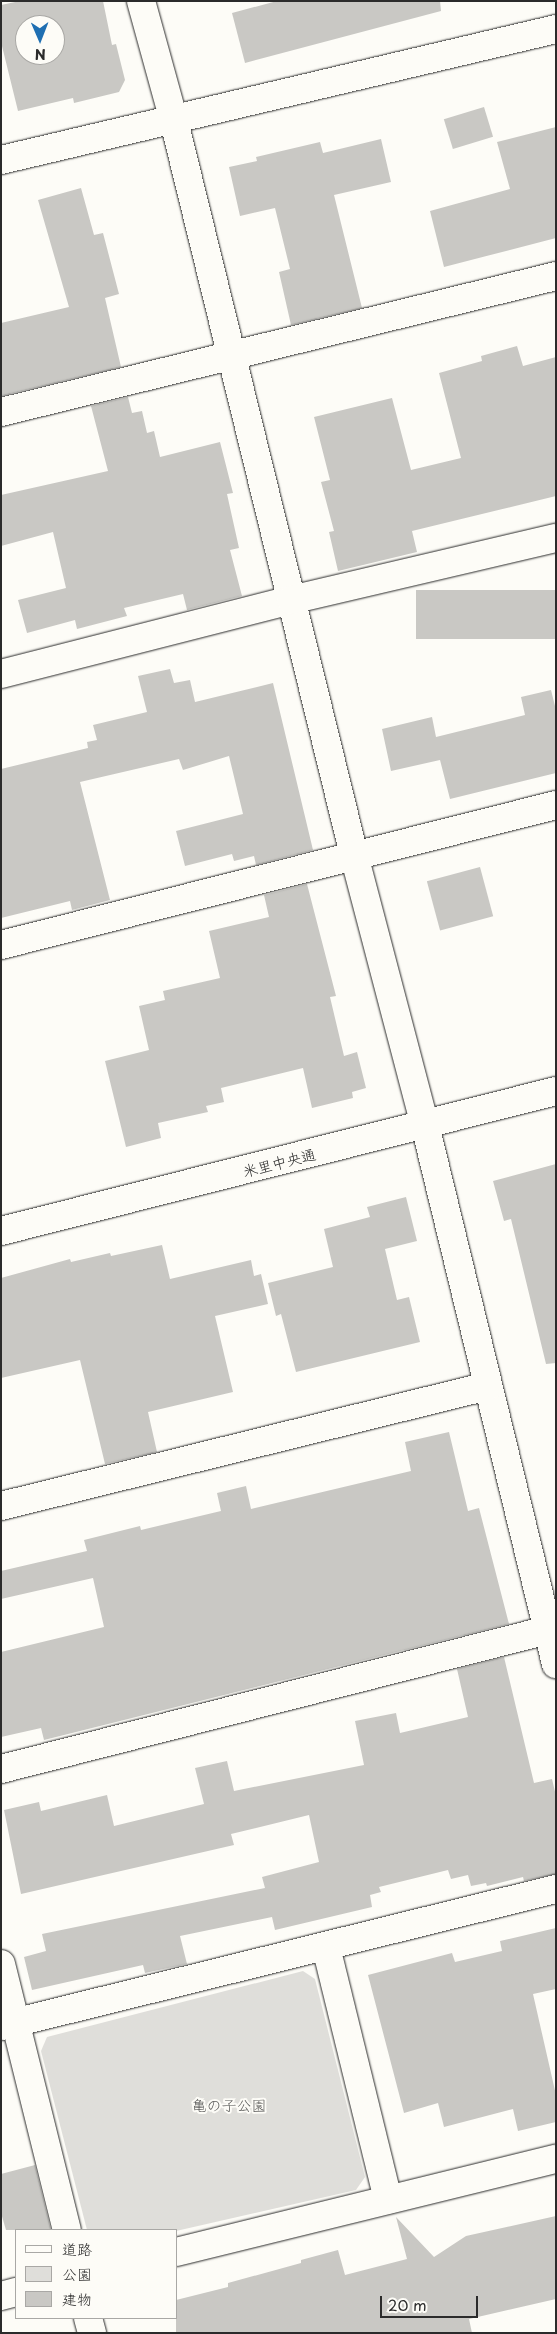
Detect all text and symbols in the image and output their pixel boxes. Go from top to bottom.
north arrow [15,15,65,65]
text: N [35,44,46,65]
street label: 米里中央通 [240,1144,318,1180]
park label: 亀の子公園 [192,2096,266,2114]
legend [15,2229,178,2319]
text: 道路 [62,2237,92,2260]
text: 公園 [62,2262,92,2285]
scale bar [382,2286,480,2318]
text: 建物 [62,2287,92,2310]
text: 20 m [388,2293,427,2316]

